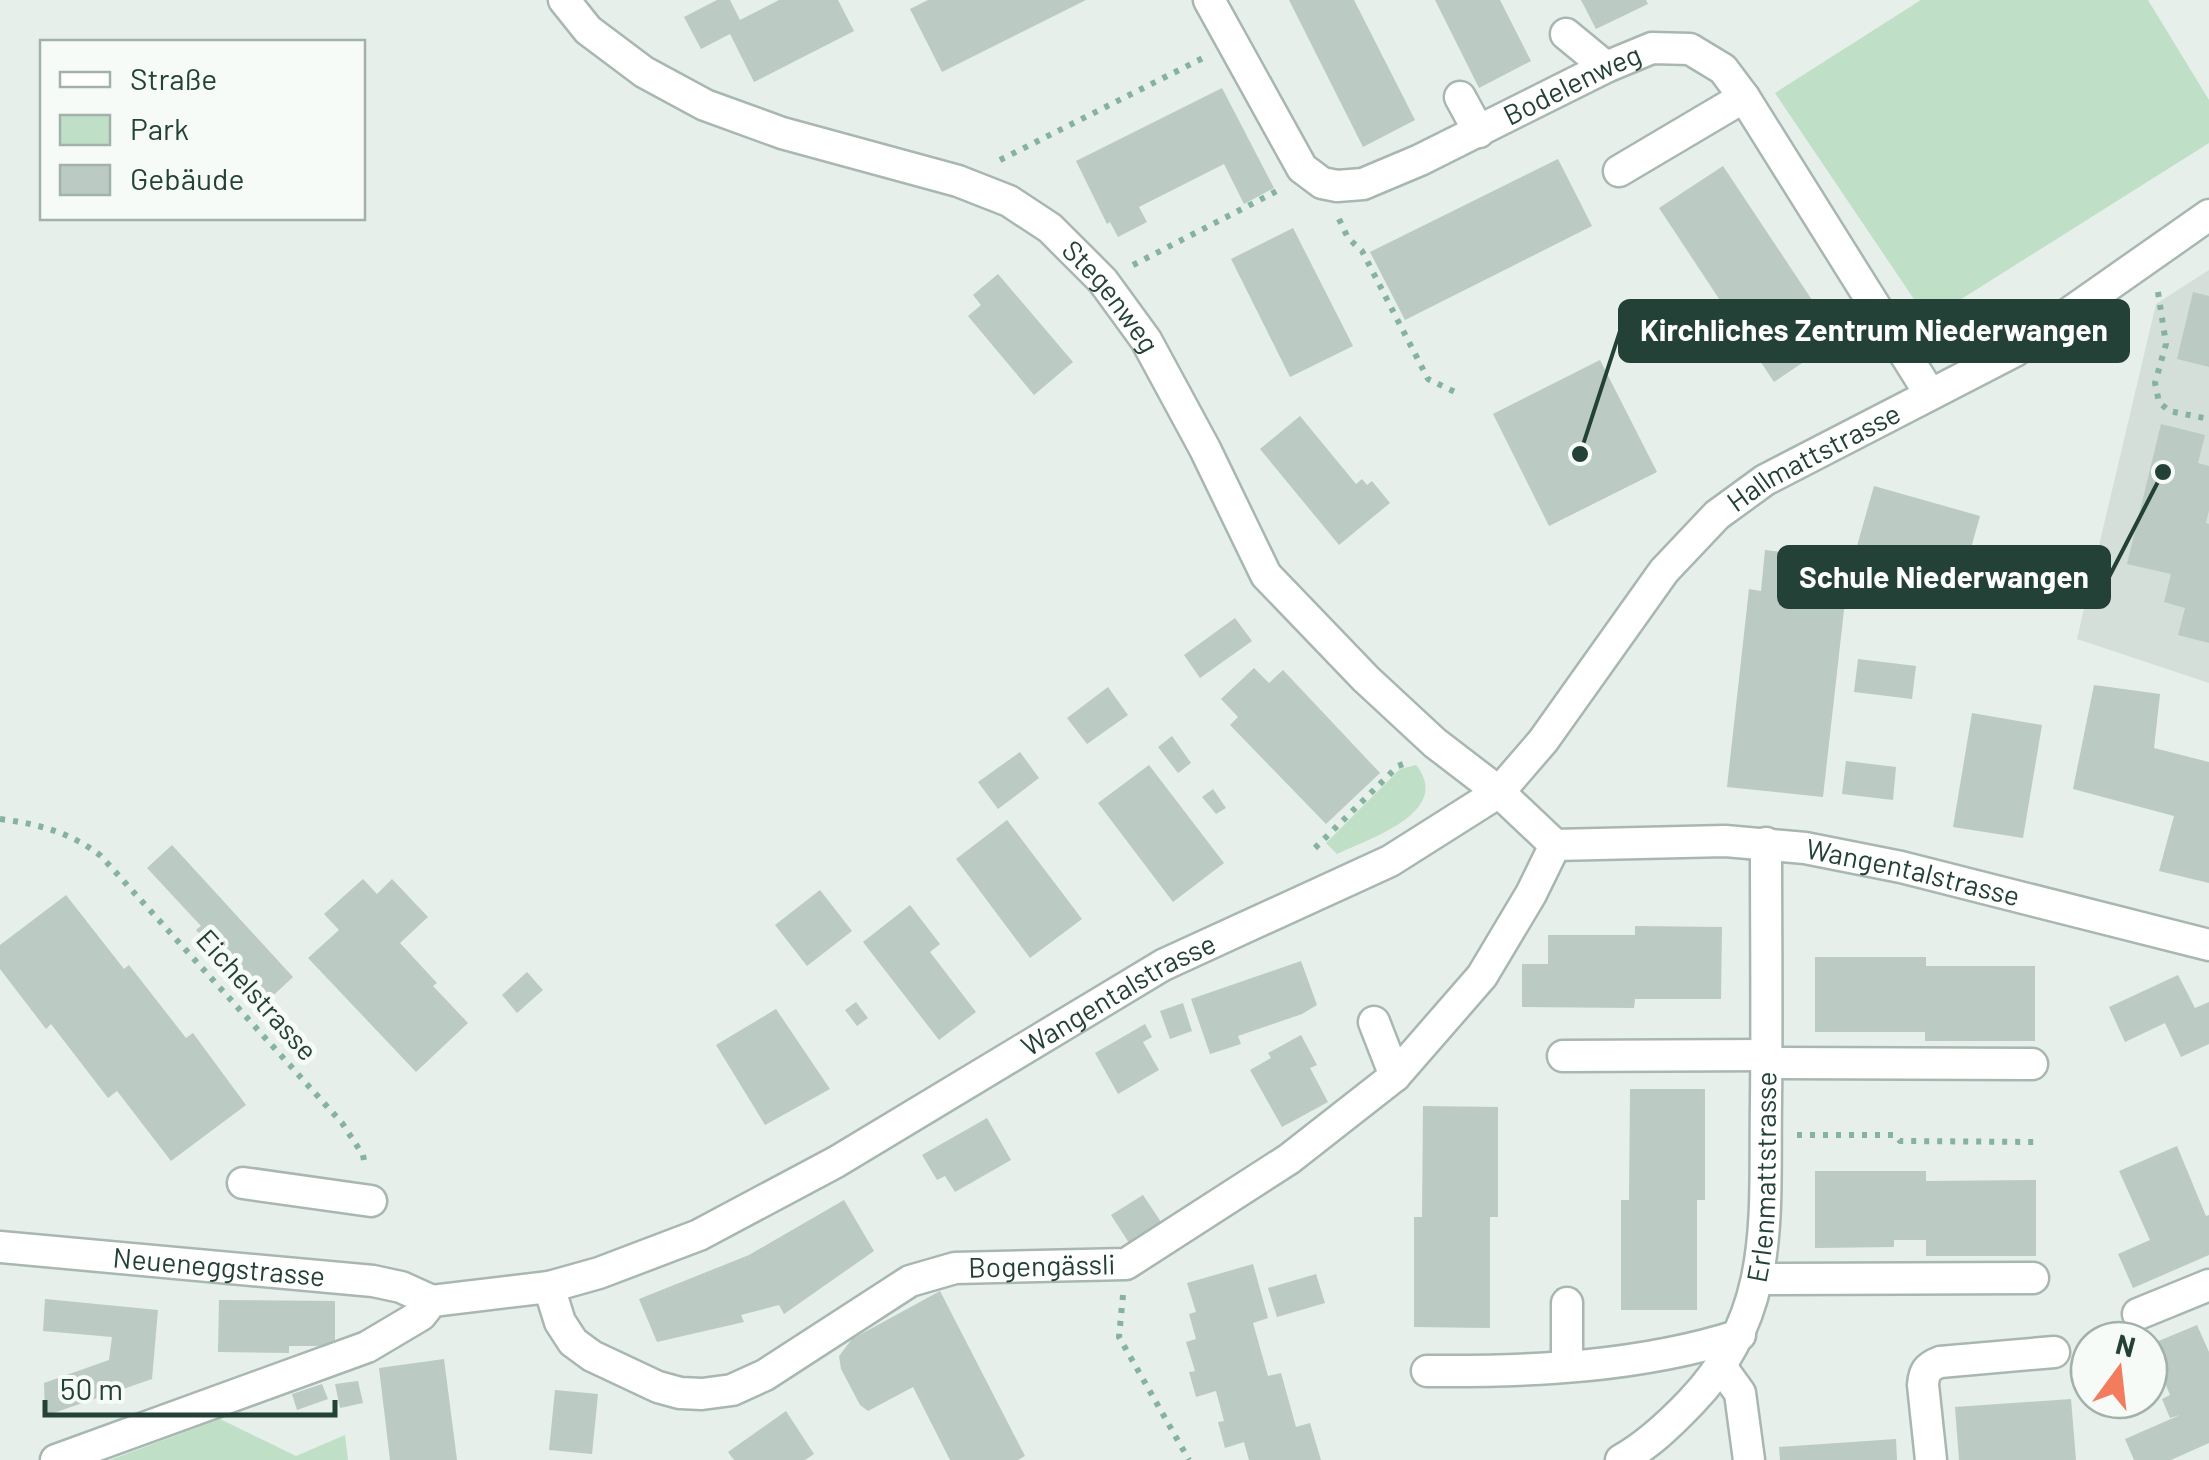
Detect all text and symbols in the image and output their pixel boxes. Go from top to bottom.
street label: Bodelenweg [1497,37,1646,132]
legend [40,40,365,220]
text: Straße [130,60,217,96]
text: Park [130,110,189,146]
text: Gebäude [130,160,244,196]
street label: Stegenweg [1056,232,1167,358]
callout: Kirchliches Zentrum Niederwangen [1620,301,2128,361]
text: Kirchliches Zentrum Niederwangen [1640,311,2108,347]
street label: Hallmattstrasse [1720,395,1906,518]
callout: Schule Niederwangen [1779,547,2109,607]
text: Schule Niederwangen [1799,558,2089,594]
street label: Wangentalstrasse [1803,831,2024,912]
street label: Eichelstrasse [190,922,325,1067]
street label: Wangentalstrasse [1015,925,1220,1062]
street label: Erlenmattstrasse [1739,1071,1782,1285]
street label: Neueneggstrasse [112,1239,327,1293]
street label: Bogengässli [968,1246,1116,1284]
north arrow [2069,1320,2169,1420]
text: N [2112,1326,2139,1364]
scale bar [45,1355,335,1417]
text: 50 m [60,1370,123,1406]

